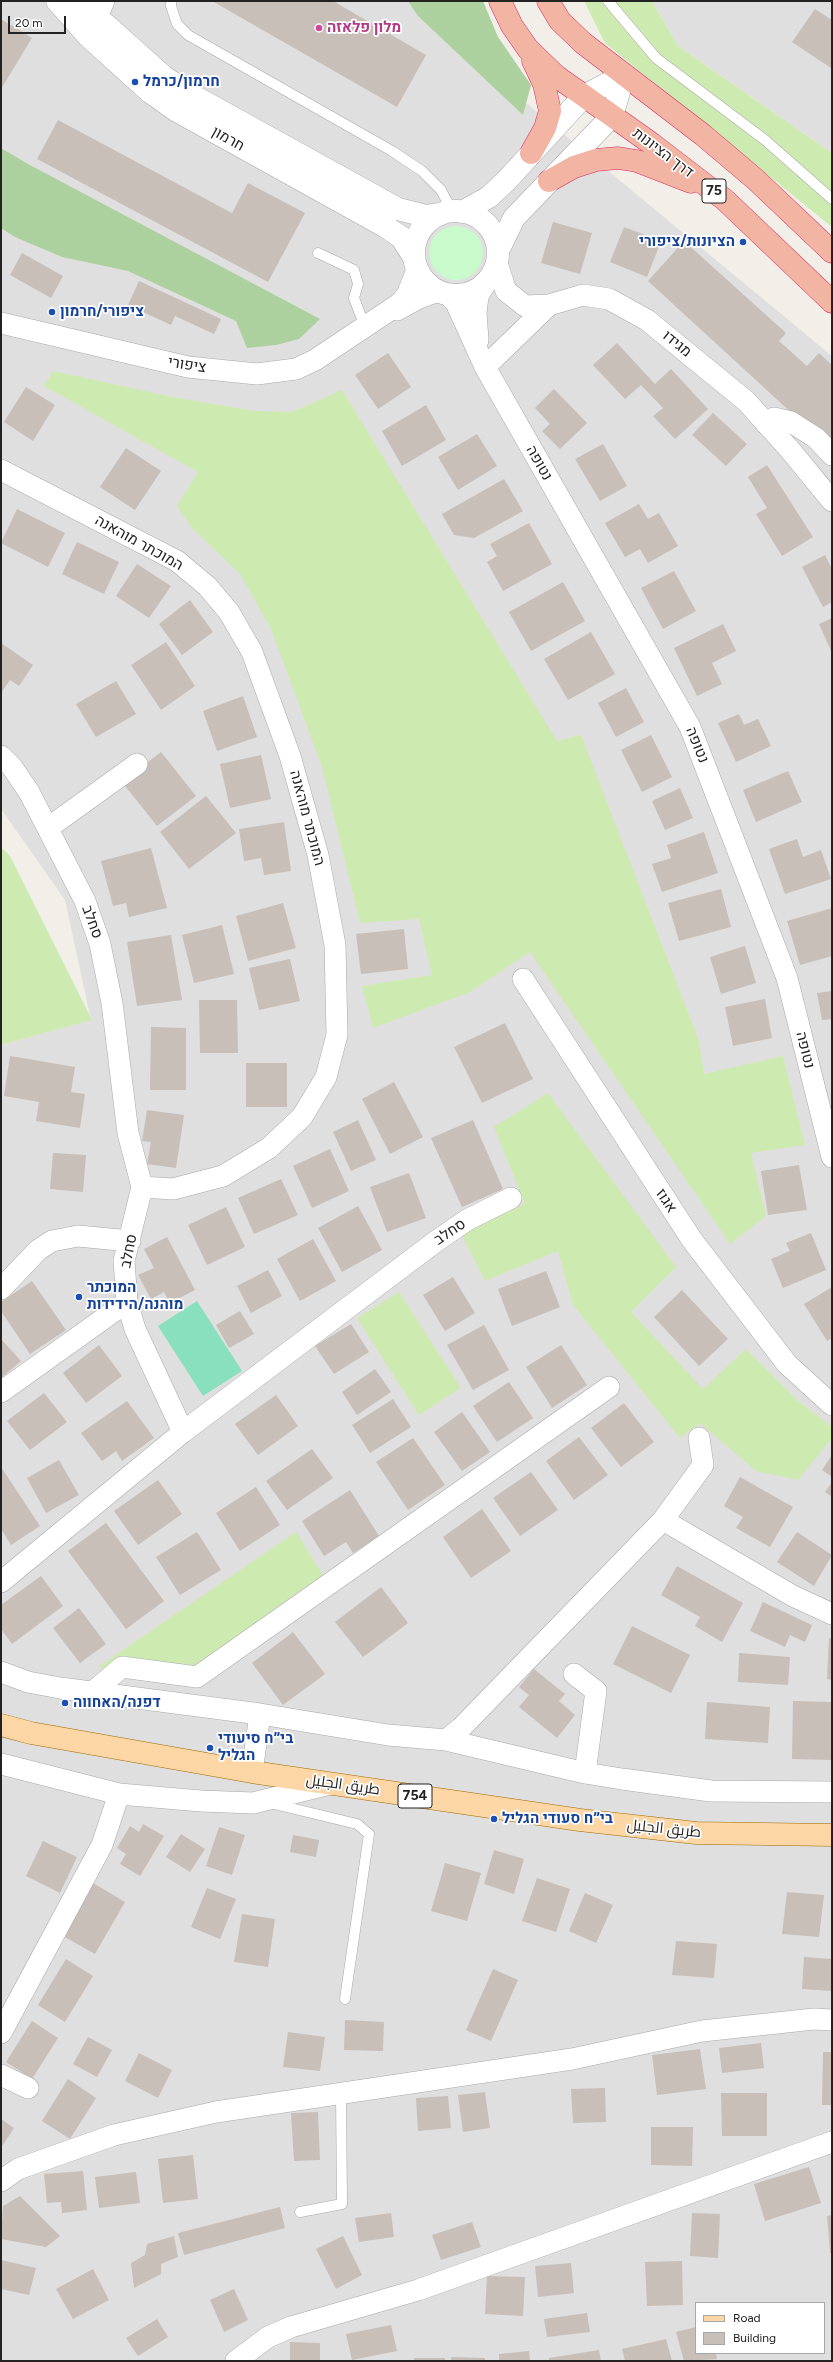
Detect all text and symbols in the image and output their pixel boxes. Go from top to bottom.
scale bar [10,8,68,34]
text: 20 m [15,16,43,30]
place label: מלון פלאזה [327,19,401,37]
marker: מלון פלאזה [314,23,324,33]
place label: חרמון/כרמל [143,73,220,91]
marker: חרמון/כרמל [130,77,140,87]
street label: חרמון [208,123,248,155]
street label: דרך הציונות [629,124,697,182]
road number: 75 [702,179,726,203]
place label: הציונות/ציפורי [639,233,735,251]
marker: הציונות/ציפורי [738,237,748,247]
place label: ציפורי/חרמון [60,303,144,321]
marker: ציפורי/חרמון [47,307,57,317]
street label: מגידו [659,327,695,361]
street label: ציפורי [167,353,207,377]
street label: נטופה [522,442,556,484]
street label: המוכתר מוהאנה [92,511,186,575]
street label: נטופה [682,724,712,766]
street label: המוכתר מוהאנה [286,768,328,868]
street label: סחלב [78,903,106,941]
street label: נטופה [792,1030,818,1070]
street label: אגוז [652,1186,680,1216]
street label: סחלב [431,1215,469,1249]
street label: סחלב [117,1232,141,1270]
place label: המוכתר מוהנה/הידידות [87,1279,184,1314]
marker: המוכתר מוהנה/הידידות [74,1292,84,1302]
place label: דפנה/האחווה [73,1694,161,1712]
marker: דפנה/האחווה [60,1698,70,1708]
place label: בי״ח סיעודי הגליל [218,1730,293,1765]
marker: בי״ח סיעודי הגליל [205,1743,215,1753]
street label: طريق الجليل [305,1771,381,1799]
road number: 754 [398,1784,432,1808]
place label: בי״ח סעודי הגליל [502,1810,613,1828]
marker: בי״ח סעודי הגליל [489,1814,499,1824]
street label: طريق الجليل [626,1816,702,1842]
legend [695,2302,825,2354]
text: Road [733,2311,761,2325]
text: Building [733,2331,776,2345]

